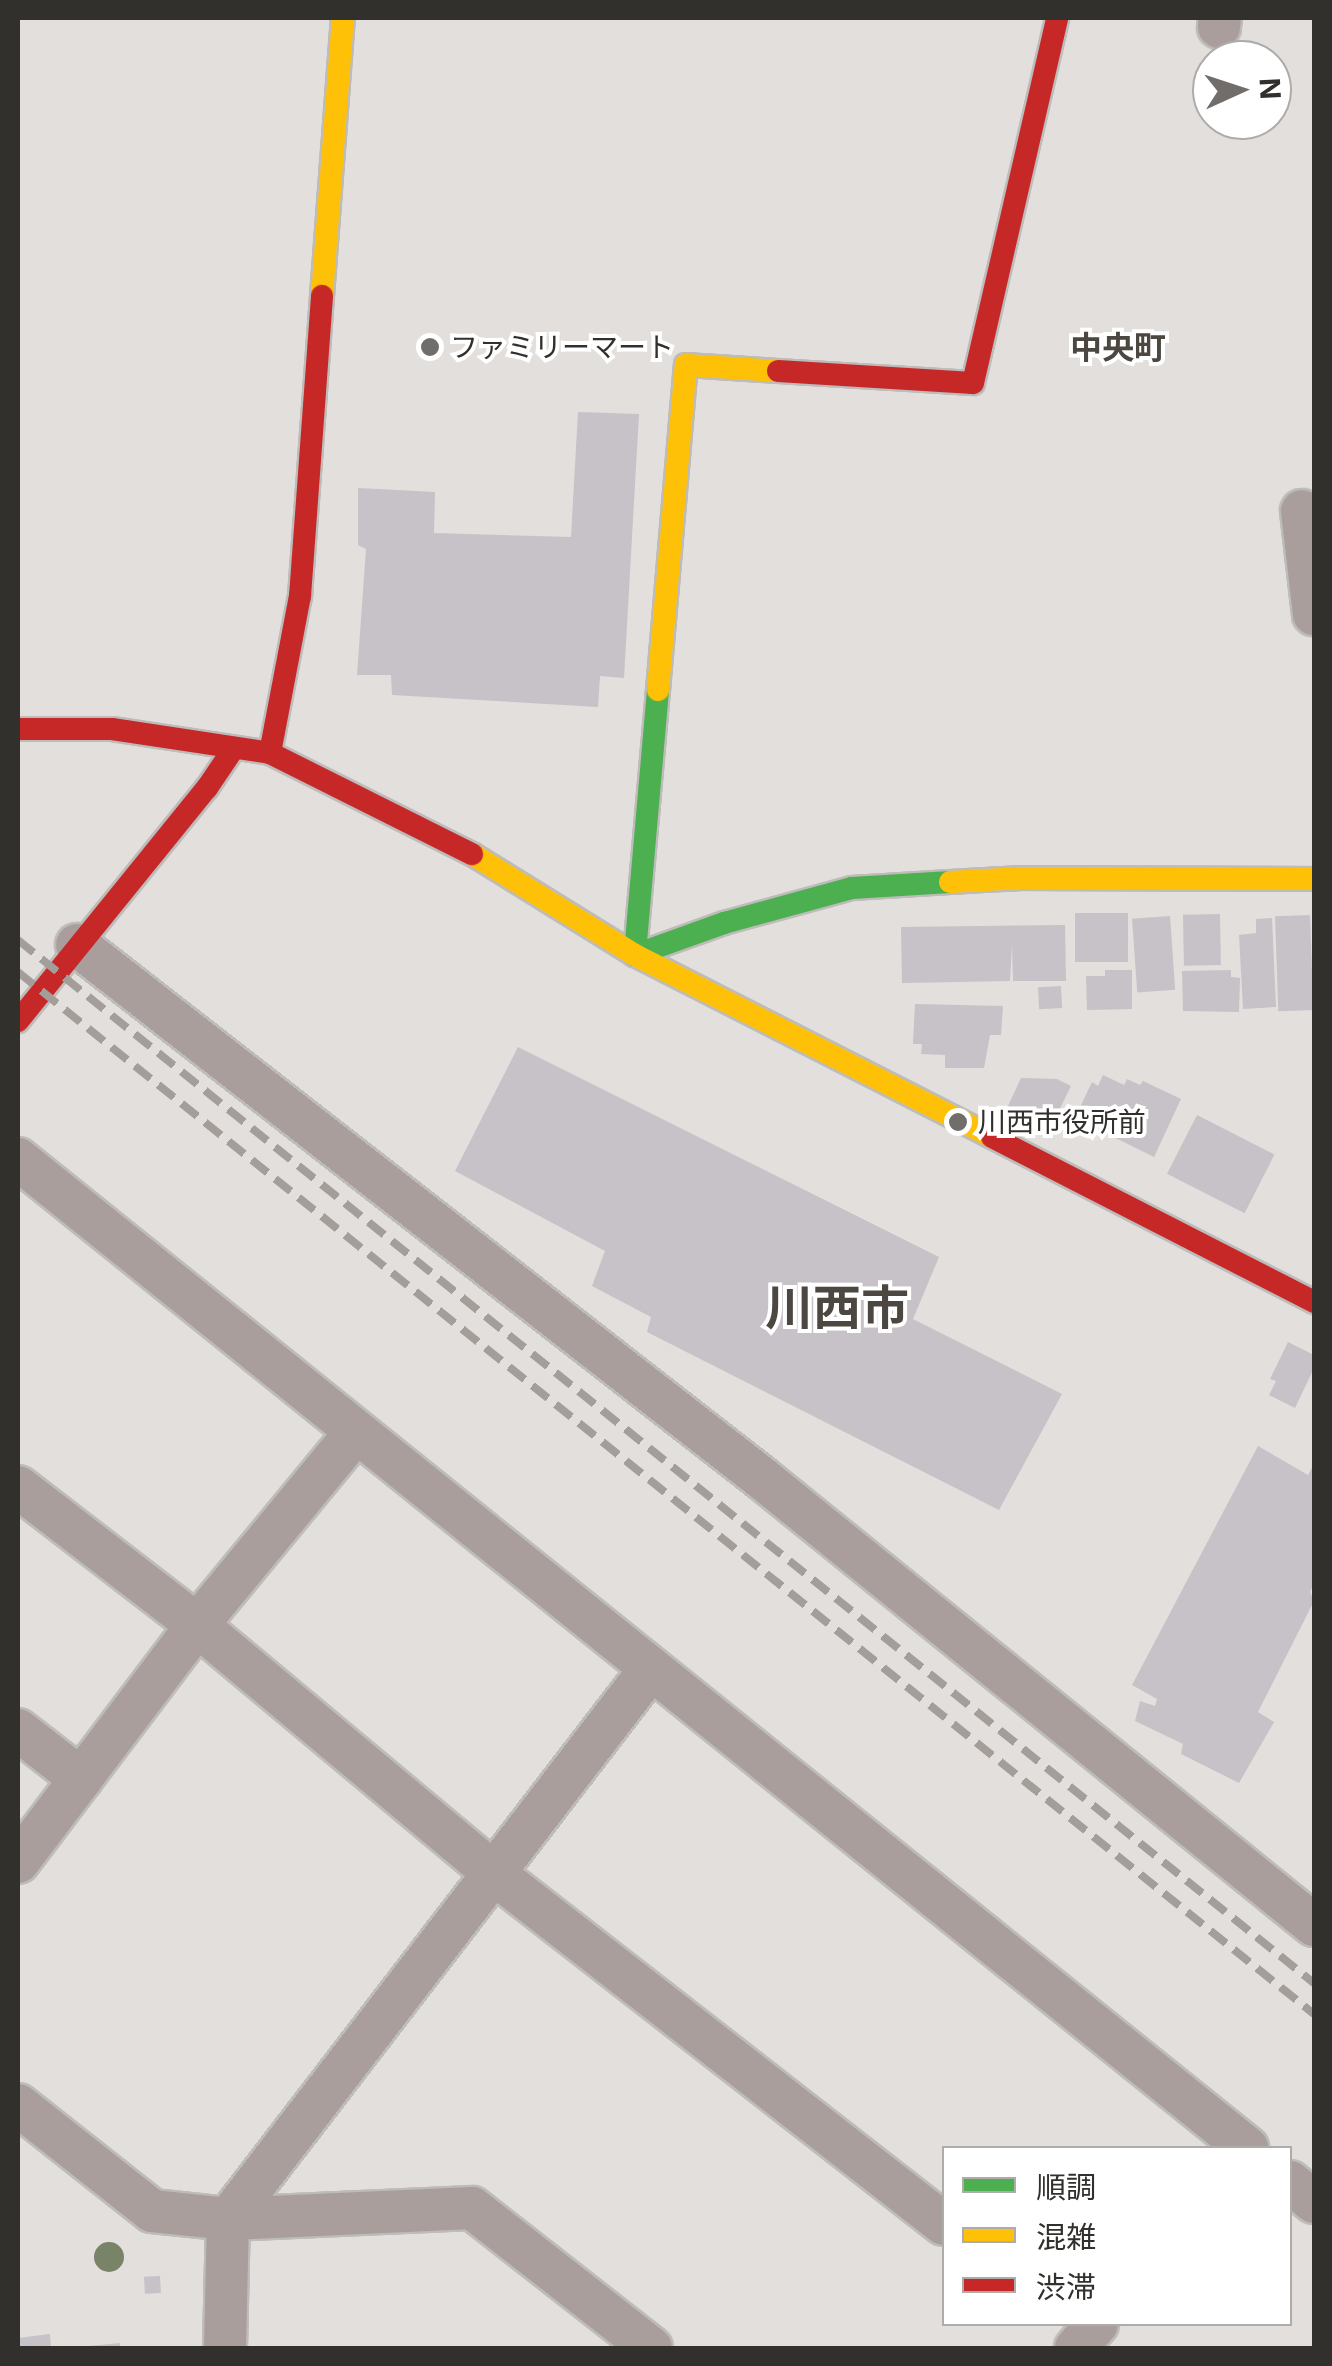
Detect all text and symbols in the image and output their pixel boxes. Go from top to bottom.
north arrow [1192,40,1292,140]
text: N [1252,77,1287,100]
district label: 中央町 [1070,329,1166,367]
place label: ファミリーマート [450,330,674,364]
marker: ファミリーマート [419,336,441,358]
place label: 川西市役所前 [978,1105,1146,1139]
marker: 川西市役所前 [947,1111,969,1133]
district label: 川西市 [765,1279,909,1337]
legend [942,2146,1292,2326]
text: 順調 [1036,2169,1096,2205]
text: 混雑 [1036,2219,1096,2255]
text: 渋滞 [1036,2269,1096,2305]

